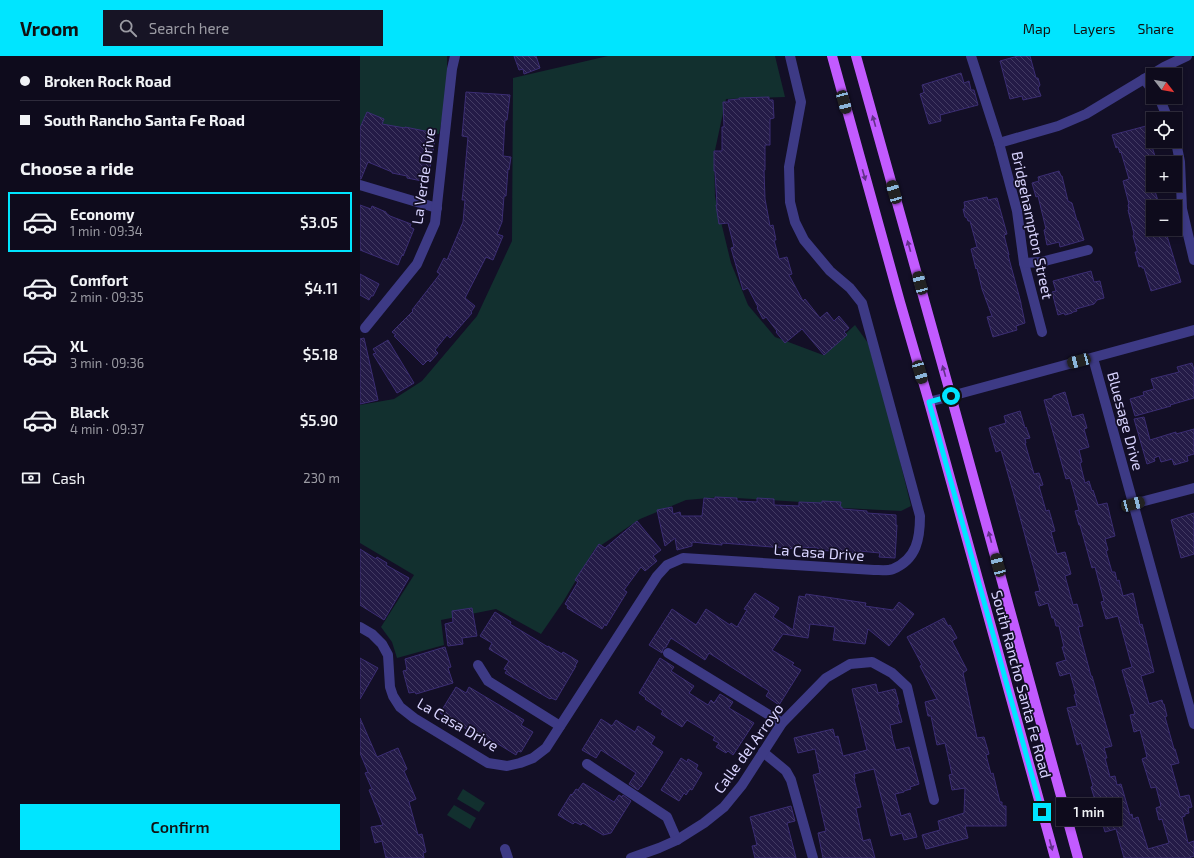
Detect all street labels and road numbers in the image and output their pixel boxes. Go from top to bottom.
street label: La Verde Drive [407,127,439,225]
street label: Bridgehampton Street [1009,149,1058,301]
street label: Bluesage Drive [1104,370,1148,472]
street label: La Casa Drive [773,540,865,564]
street label: South Rancho Santa Fe Road [988,588,1056,780]
street label: La Casa Drive [414,693,502,755]
street label: Calle del Arroyo [709,700,787,796]

